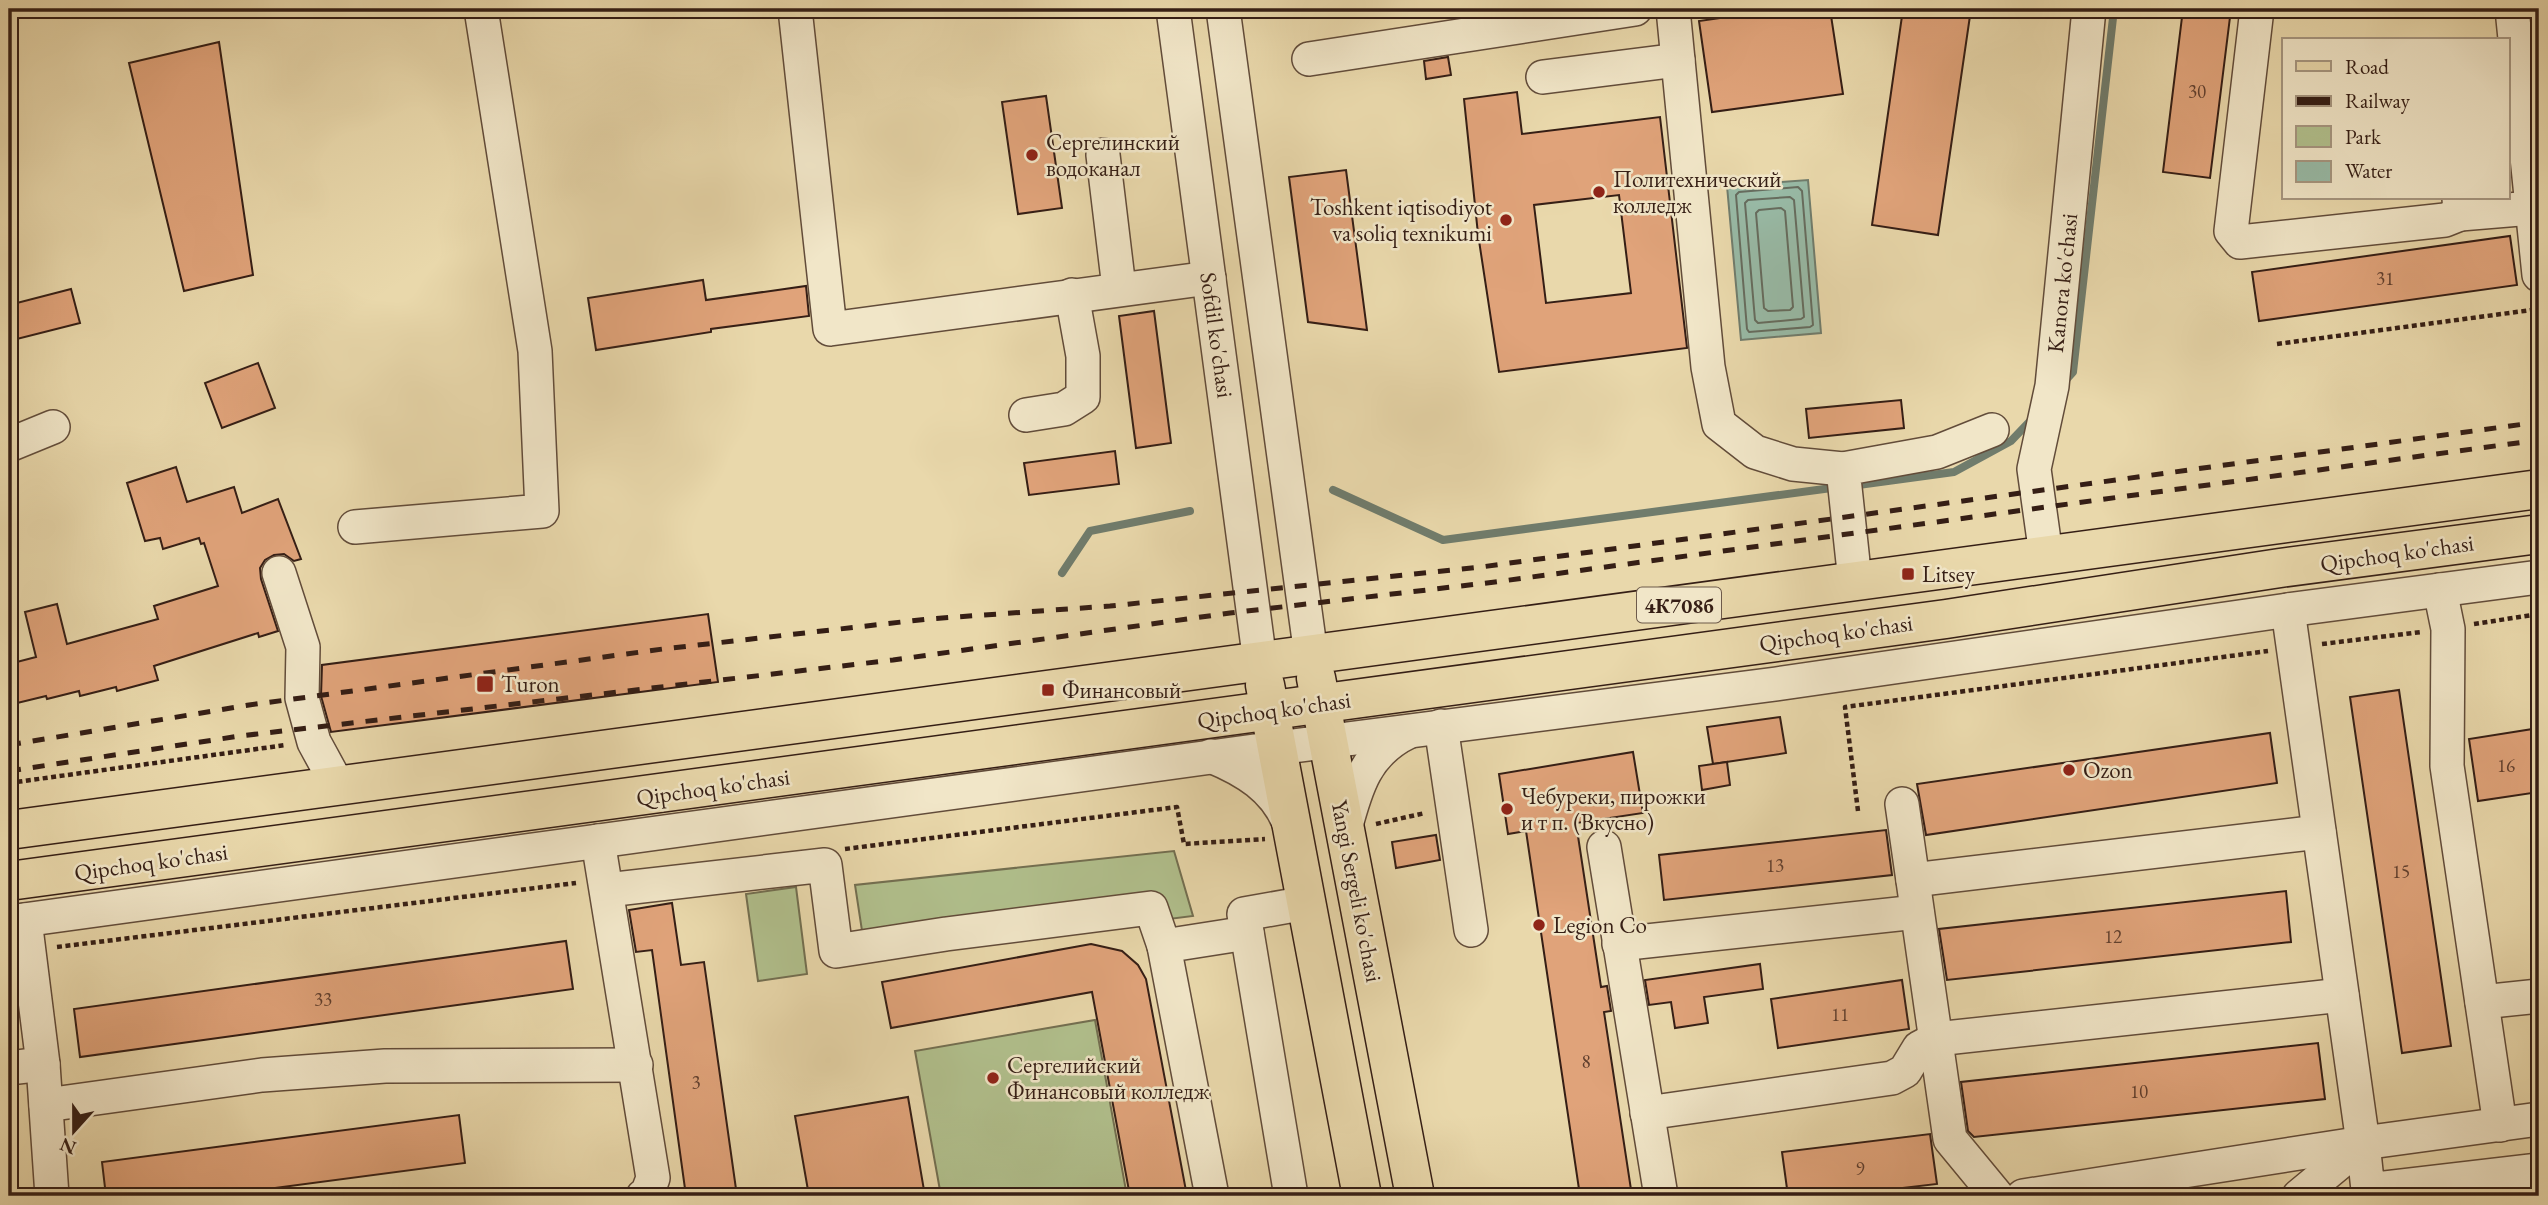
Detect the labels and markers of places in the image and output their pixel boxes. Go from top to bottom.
place label: Сергелинский водоканал [1046,127,1180,183]
marker: Сергелинский водоканал [1024,147,1040,163]
place label: Политехнический колледж [1613,164,1781,220]
marker: Политехнический колледж [1591,184,1607,200]
place label: Toshkent iqtisodiyot va soliq texnikumi [1310,192,1493,248]
marker: Toshkent iqtisodiyot va soliq texnikumi [1498,212,1514,228]
place label: Litsey [1922,559,1976,589]
marker: Litsey [1900,566,1916,582]
place label: Turon [501,669,560,699]
marker: Turon [475,674,495,694]
place label: Финансовый [1062,675,1181,705]
marker: Финансовый [1040,682,1056,698]
place label: Ozon [2083,755,2133,785]
marker: Ozon [2061,762,2077,778]
place label: Чебуреки, пирожки и т п. (Вкусно) [1521,781,1706,837]
marker: Чебуреки, пирожки и т п. (Вкусно) [1499,801,1515,817]
place label: Legion Co [1553,910,1647,940]
marker: Legion Co [1531,917,1547,933]
place label: Сергелийский Финансовый колледж [1007,1050,1210,1106]
marker: Сергелийский Финансовый колледж [985,1070,1001,1086]

